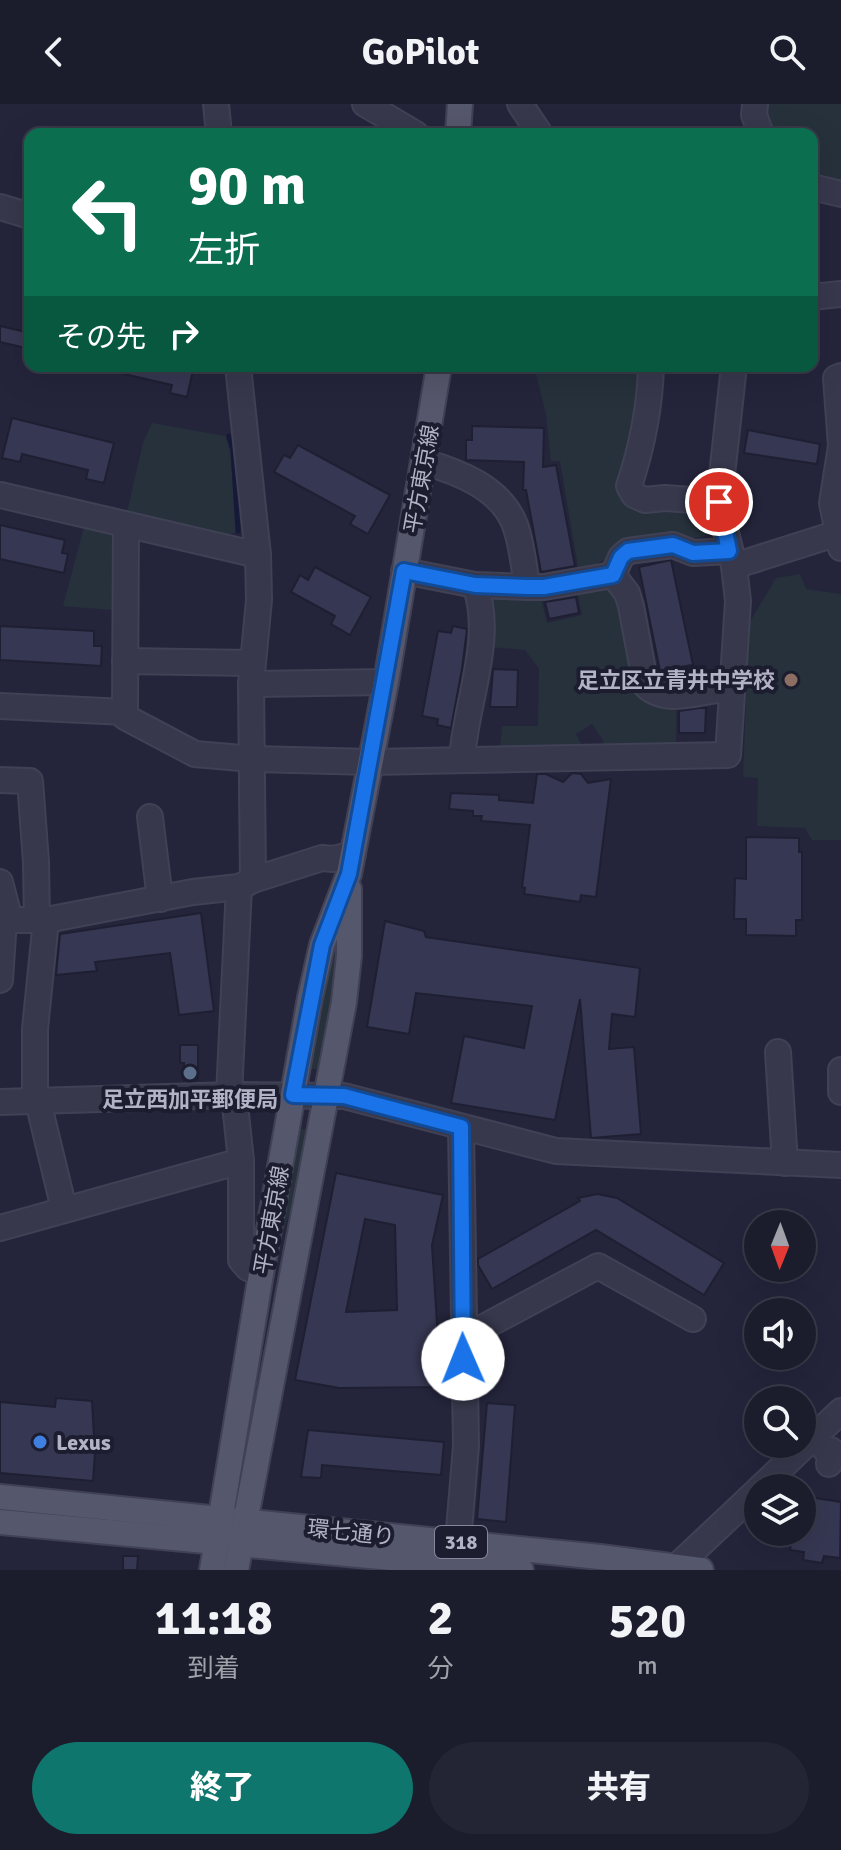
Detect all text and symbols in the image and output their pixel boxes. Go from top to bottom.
icon: back [32,30,76,74]
text: GoPilot [362,30,479,75]
icon: search [765,30,809,74]
text: 90 m [188,151,306,220]
icon: left [56,160,160,264]
text: 左折 [188,228,260,273]
icon: right [162,312,206,356]
text: その先 [56,319,146,356]
street label: 平方東京線 [399,423,444,536]
pin [685,468,753,536]
icon: arrive [697,480,741,524]
place label: 足立区立青井中学校 [577,667,775,694]
marker: 足立区立青井中学校 [782,671,800,689]
marker: 足立西加平郵便局 [181,1064,199,1082]
place label: 足立西加平郵便局 [102,1086,278,1113]
street label: 平方東京線 [249,1164,294,1277]
north arrow [744,1210,816,1282]
map controls [744,1210,816,1546]
button: sound [744,1298,816,1370]
position arrow [421,1317,505,1401]
button: search [744,1386,816,1458]
place label: Lexus [56,1429,111,1456]
marker: Lexus [31,1433,49,1451]
button: layers [744,1474,816,1546]
street label: 環七通り [306,1514,396,1551]
road number: 318 [435,1526,487,1558]
text: 11:18 [155,1589,273,1648]
text: 2 [428,1589,453,1648]
text: 520 [608,1592,686,1651]
text: m [637,1650,658,1682]
text: 到着 [188,1653,240,1685]
text: 分 [428,1653,454,1685]
button: 終了 [32,1742,413,1834]
button: 共有 [429,1742,809,1834]

